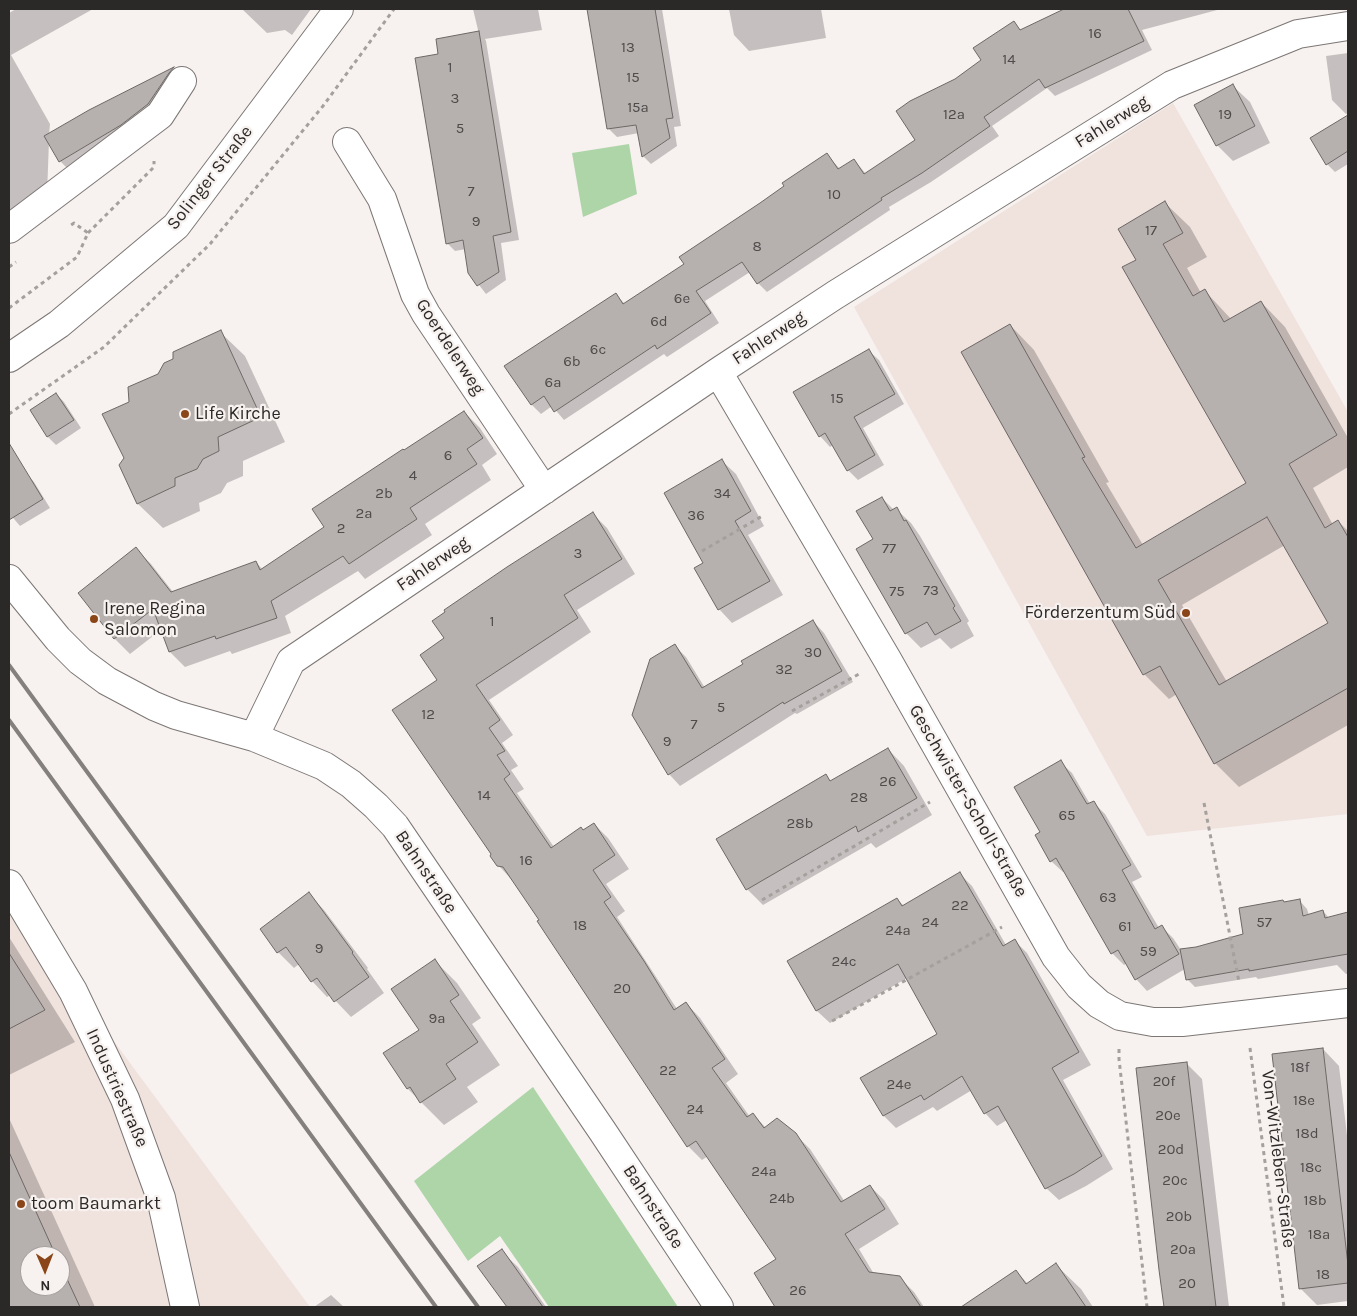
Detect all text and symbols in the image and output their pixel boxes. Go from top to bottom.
house number: 16 [1088,25,1102,43]
house number: 13 [621,39,635,57]
house number: 14 [1002,51,1016,69]
house number: 1 [448,59,452,77]
house number: 15 [626,69,640,87]
house number: 3 [451,90,459,108]
street label: Fahlerweg [1071,91,1153,153]
house number: 15a [627,99,649,117]
house number: 12a [943,106,965,124]
house number: 19 [1218,106,1232,124]
house number: 5 [456,120,464,138]
street label: Solinger Straße [163,122,257,234]
house number: 7 [467,183,475,201]
house number: 10 [827,186,841,204]
house number: 9 [472,213,480,231]
house number: 17 [1145,222,1157,240]
house number: 8 [752,238,762,256]
house number: 6e [674,290,690,308]
street label: Goerdelerweg [411,295,489,399]
street label: Fahlerweg [728,306,810,370]
house number: 6d [650,313,668,331]
house number: 6c [590,341,606,359]
house number: 6b [563,353,581,371]
house number: 6a [545,374,561,392]
house number: 15 [830,390,844,408]
place label: Life Kirche [195,403,281,425]
marker: Life Kirche [179,408,191,420]
house number: 6 [444,447,452,465]
house number: 4 [409,467,417,485]
house number: 2b [375,485,393,503]
house number: 34 [713,485,731,503]
house number: 2a [356,505,372,523]
house number: 36 [687,507,705,525]
house number: 2 [337,520,345,538]
street label: Fahlerweg [393,532,473,596]
house number: 77 [882,540,896,558]
house number: 3 [574,545,582,563]
house number: 73 [923,582,939,600]
house number: 75 [889,583,905,601]
place label: Irene Regina Salomon [104,598,206,640]
place label: Förderzentum Süd [1024,602,1176,624]
marker: Förderzentum Süd [1180,607,1192,619]
marker: Irene Regina Salomon [88,613,100,625]
house number: 1 [490,613,494,631]
house number: 30 [804,644,822,662]
house number: 32 [775,661,793,679]
house number: 5 [717,699,725,717]
street label: Geschwister-Scholl-Straße [904,701,1032,901]
house number: 12 [421,706,435,724]
house number: 7 [690,716,698,734]
house number: 9 [663,733,671,751]
house number: 26 [879,773,897,791]
house number: 14 [477,787,491,805]
house number: 28 [850,789,868,807]
house number: 65 [1058,807,1076,825]
house number: 28b [787,815,813,833]
street label: Bahnstraße [390,826,462,918]
house number: 16 [519,852,533,870]
house number: 63 [1099,889,1117,907]
house number: 22 [951,897,969,915]
house number: 24 [921,914,939,932]
house number: 57 [1256,914,1272,932]
house number: 18 [573,917,587,935]
house number: 61 [1118,918,1132,936]
house number: 24a [885,922,911,940]
house number: 9 [315,940,323,958]
house number: 59 [1139,943,1157,961]
house number: 24c [832,953,856,971]
house number: 20 [613,980,631,998]
house number: 9a [429,1010,445,1028]
street label: Industriestraße [81,1025,153,1151]
house number: 18f [1290,1059,1310,1077]
house number: 22 [659,1062,677,1080]
street label: Von-Witzleben-Straße [1256,1069,1300,1249]
house number: 20f [1153,1073,1175,1091]
house number: 24e [887,1076,911,1094]
house number: 18e [1293,1092,1315,1110]
house number: 24 [686,1101,704,1119]
house number: 20e [1155,1107,1181,1125]
house number: 18d [1295,1125,1319,1143]
house number: 20d [1158,1141,1184,1159]
house number: 18c [1300,1159,1322,1177]
street label: Bahnstraße [618,1161,688,1253]
house number: 24a [751,1163,777,1181]
house number: 20c [1162,1172,1188,1190]
house number: 24b [769,1190,795,1208]
house number: 18b [1303,1192,1327,1210]
place label: toom Baumarkt [31,1193,161,1215]
marker: toom Baumarkt [15,1198,27,1210]
house number: 20b [1166,1208,1192,1226]
house number: 18a [1308,1226,1330,1244]
house number: 20a [1170,1241,1196,1259]
north arrow [20,1246,70,1296]
house number: 18 [1316,1266,1330,1284]
house number: 20 [1178,1275,1196,1293]
text: N [40,1277,50,1294]
house number: 26 [789,1282,807,1300]

